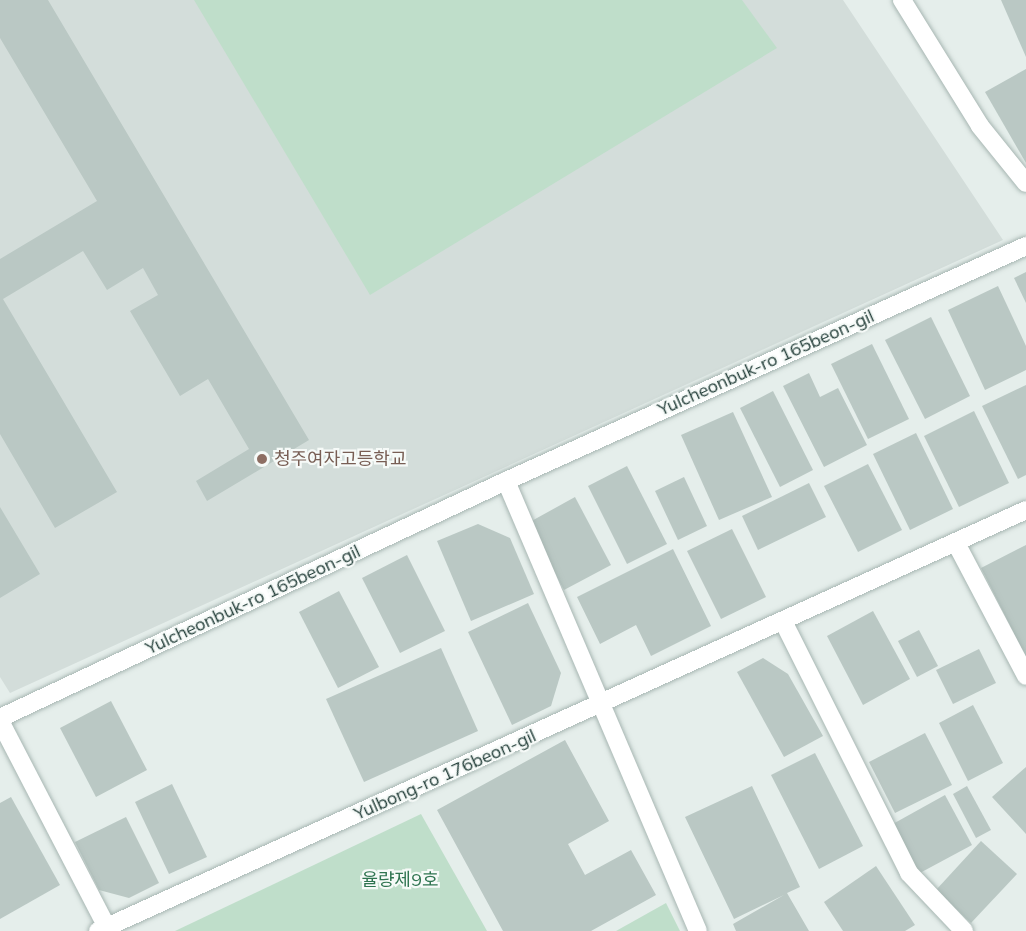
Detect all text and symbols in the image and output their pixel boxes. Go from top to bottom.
street label: Yulcheonbuk-ro 165beon-gil [654,305,878,421]
place label: 청주여자고등학교 [274,448,406,470]
marker: 청주여자고등학교 [255,452,269,466]
street label: Yulcheonbuk-ro 165beon-gil [142,541,364,659]
street label: Yulbong-ro 176beon-gil [351,725,539,825]
park label: 율량제9호 [361,869,439,891]

